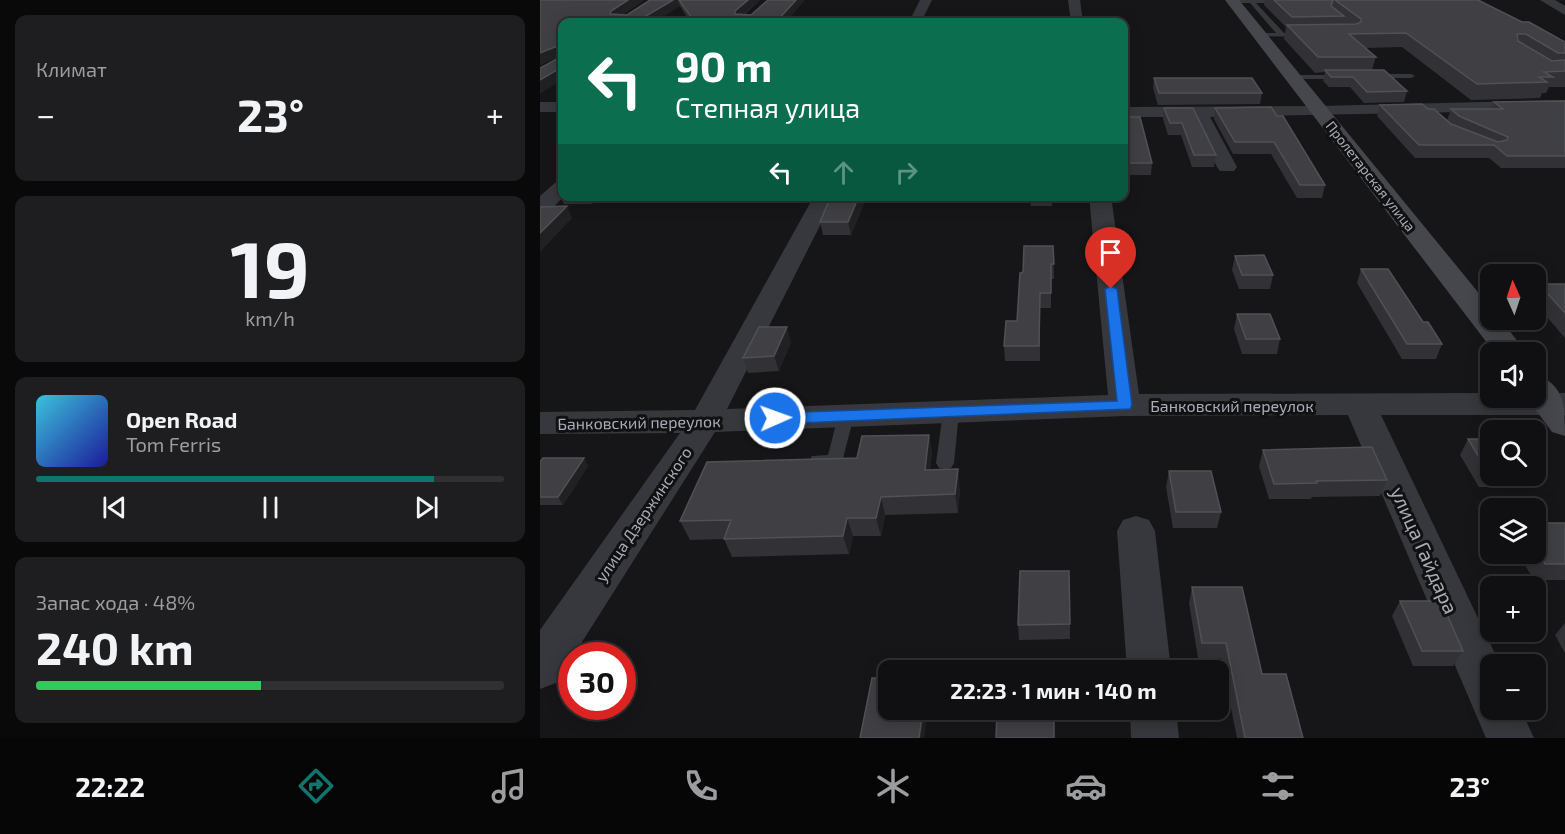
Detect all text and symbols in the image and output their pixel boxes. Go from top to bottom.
text: 90 m [675,40,772,90]
icon: left [576,42,654,120]
text: Климат [36,57,107,81]
text: 23° [237,87,304,141]
text: Степная улица [675,91,860,123]
text: − [36,94,55,134]
text: + [486,94,504,134]
street label: Пролетарская улица [1323,117,1419,235]
icon: left [764,156,797,189]
icon: ahead [827,156,860,189]
icon: right [890,156,923,189]
text: 19 [230,220,310,314]
pin [1085,227,1136,289]
icon: arrive [1094,236,1127,269]
north arrow [1480,264,1546,330]
map controls [1480,264,1546,720]
text: km/h [245,306,295,330]
button: sound [1480,342,1546,408]
position arrow [743,386,807,450]
street label: Банковский переулок [1150,396,1314,416]
text: Open Road [126,406,238,432]
street label: Банковский переулок [557,411,721,434]
button: search [1480,420,1546,486]
text: Tom Ferris [126,432,221,456]
street label: улица Дзержинского [591,443,696,586]
street label: улица Гайдара [1385,483,1464,618]
icon: previous [98,491,131,524]
icon: pause [254,491,287,524]
icon: next [410,491,443,524]
button: layers [1480,498,1546,564]
button: + [1480,576,1546,642]
text: Запас хода · 48% [36,590,195,614]
text: 240 km [36,620,194,674]
speed limit sign: 30 [558,642,636,720]
button: − [1480,654,1546,720]
text: 22:23 · 1 мин · 140 m [950,677,1157,703]
icon: directions [295,765,337,807]
icon: music [488,765,530,807]
icon: phone [680,765,722,807]
icon: climate [872,765,914,807]
icon: car [1065,765,1107,807]
icon: filters [1257,765,1299,807]
text: 22:22 [75,770,145,802]
text: 23° [1450,770,1490,802]

